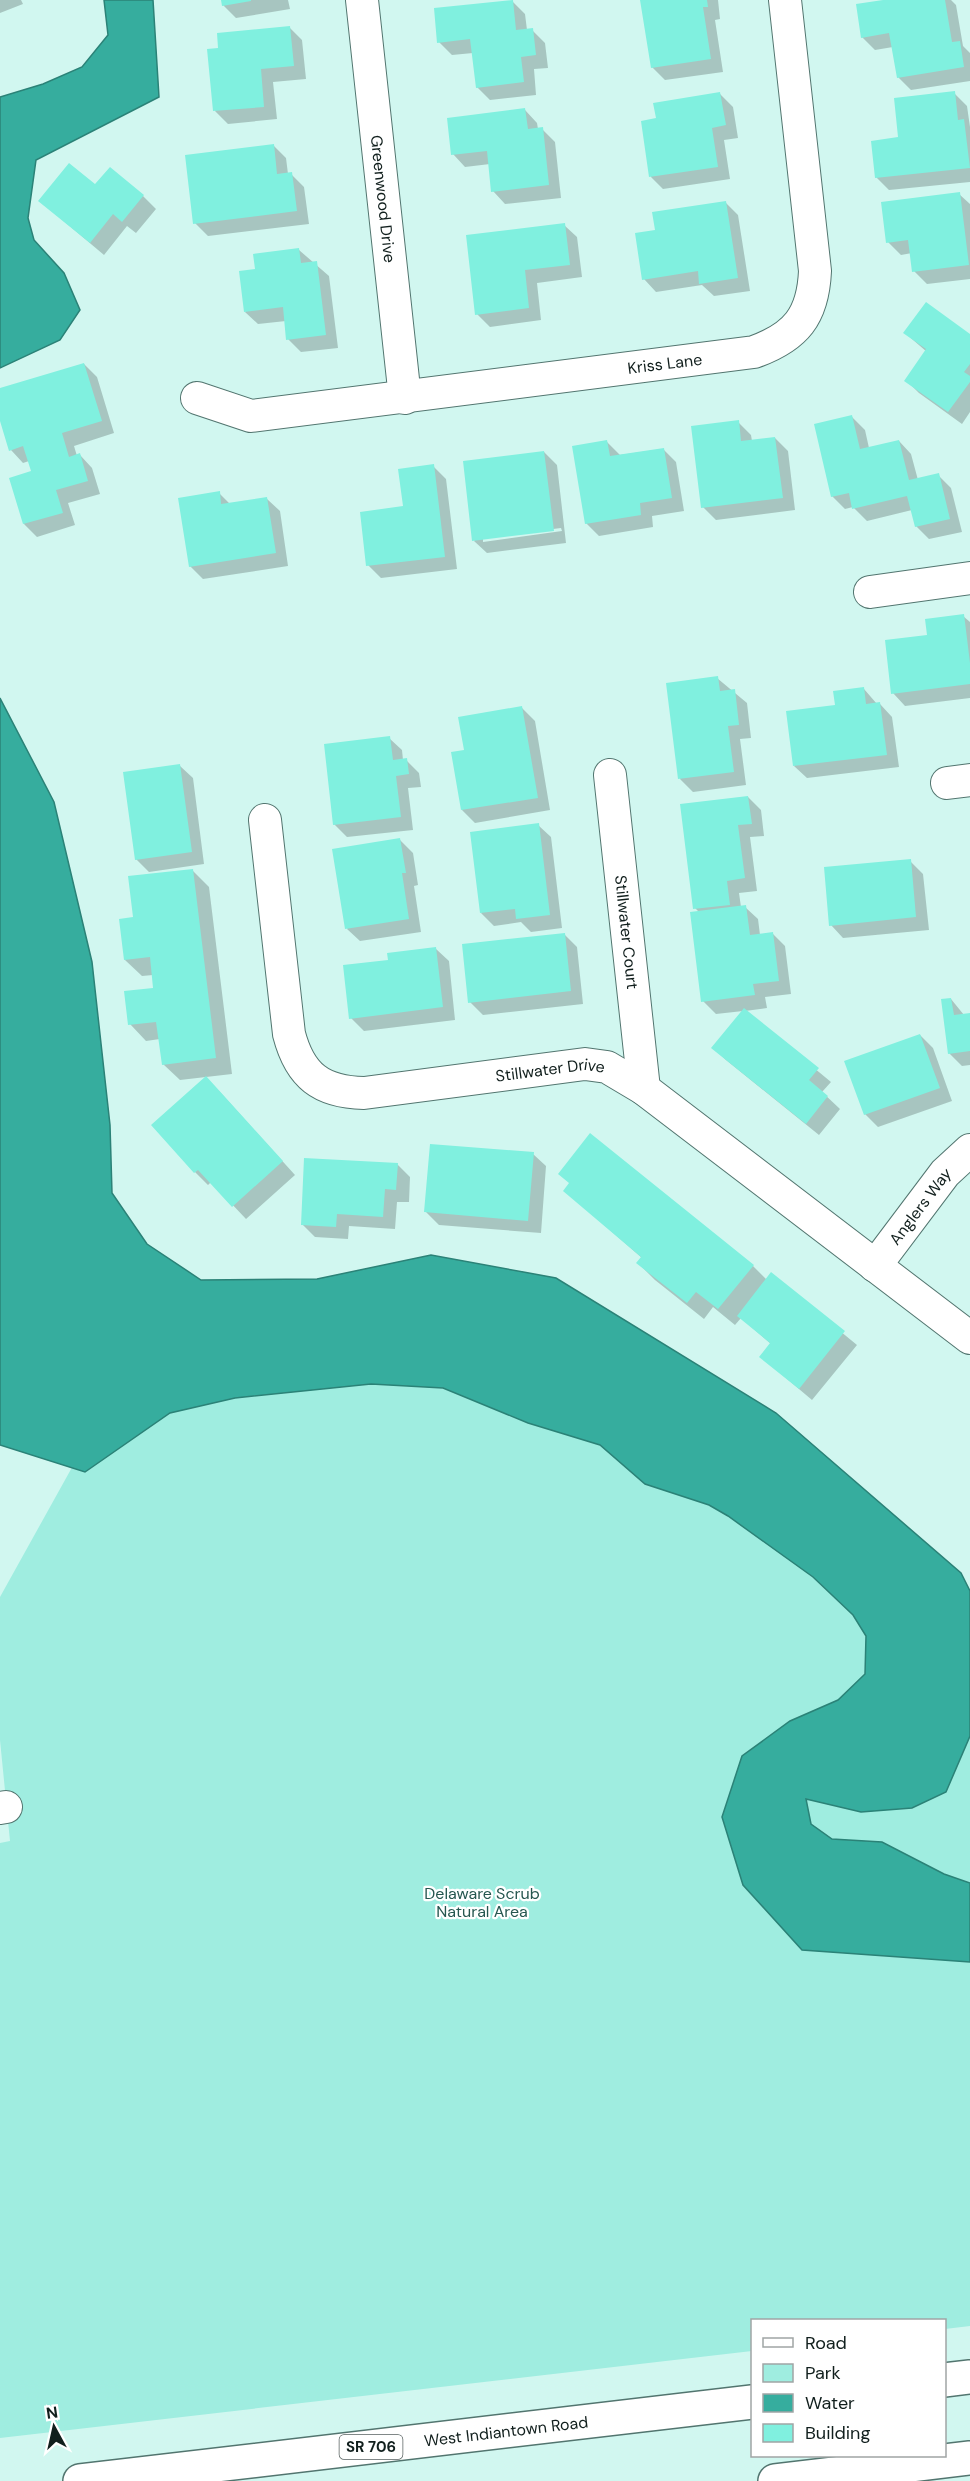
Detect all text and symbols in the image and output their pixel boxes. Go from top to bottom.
street label: Greenwood Drive [366,134,401,264]
street label: Kriss Lane [626,348,703,379]
street label: Stillwater Court [610,874,644,990]
street label: Stillwater Drive [494,1053,606,1086]
street label: Anglers Way [884,1162,955,1249]
park label: Delaware Scrub Natural Area [424,1883,540,1922]
legend [751,2319,946,2457]
text: Road [805,2331,847,2355]
text: Park [805,2361,841,2385]
text: Water [805,2391,855,2415]
north arrow [24,2397,84,2457]
text: N [45,2401,59,2424]
street label: West Indiantown Road [423,2411,589,2451]
text: Building [805,2421,870,2445]
road number: SR 706 [340,2435,403,2459]

